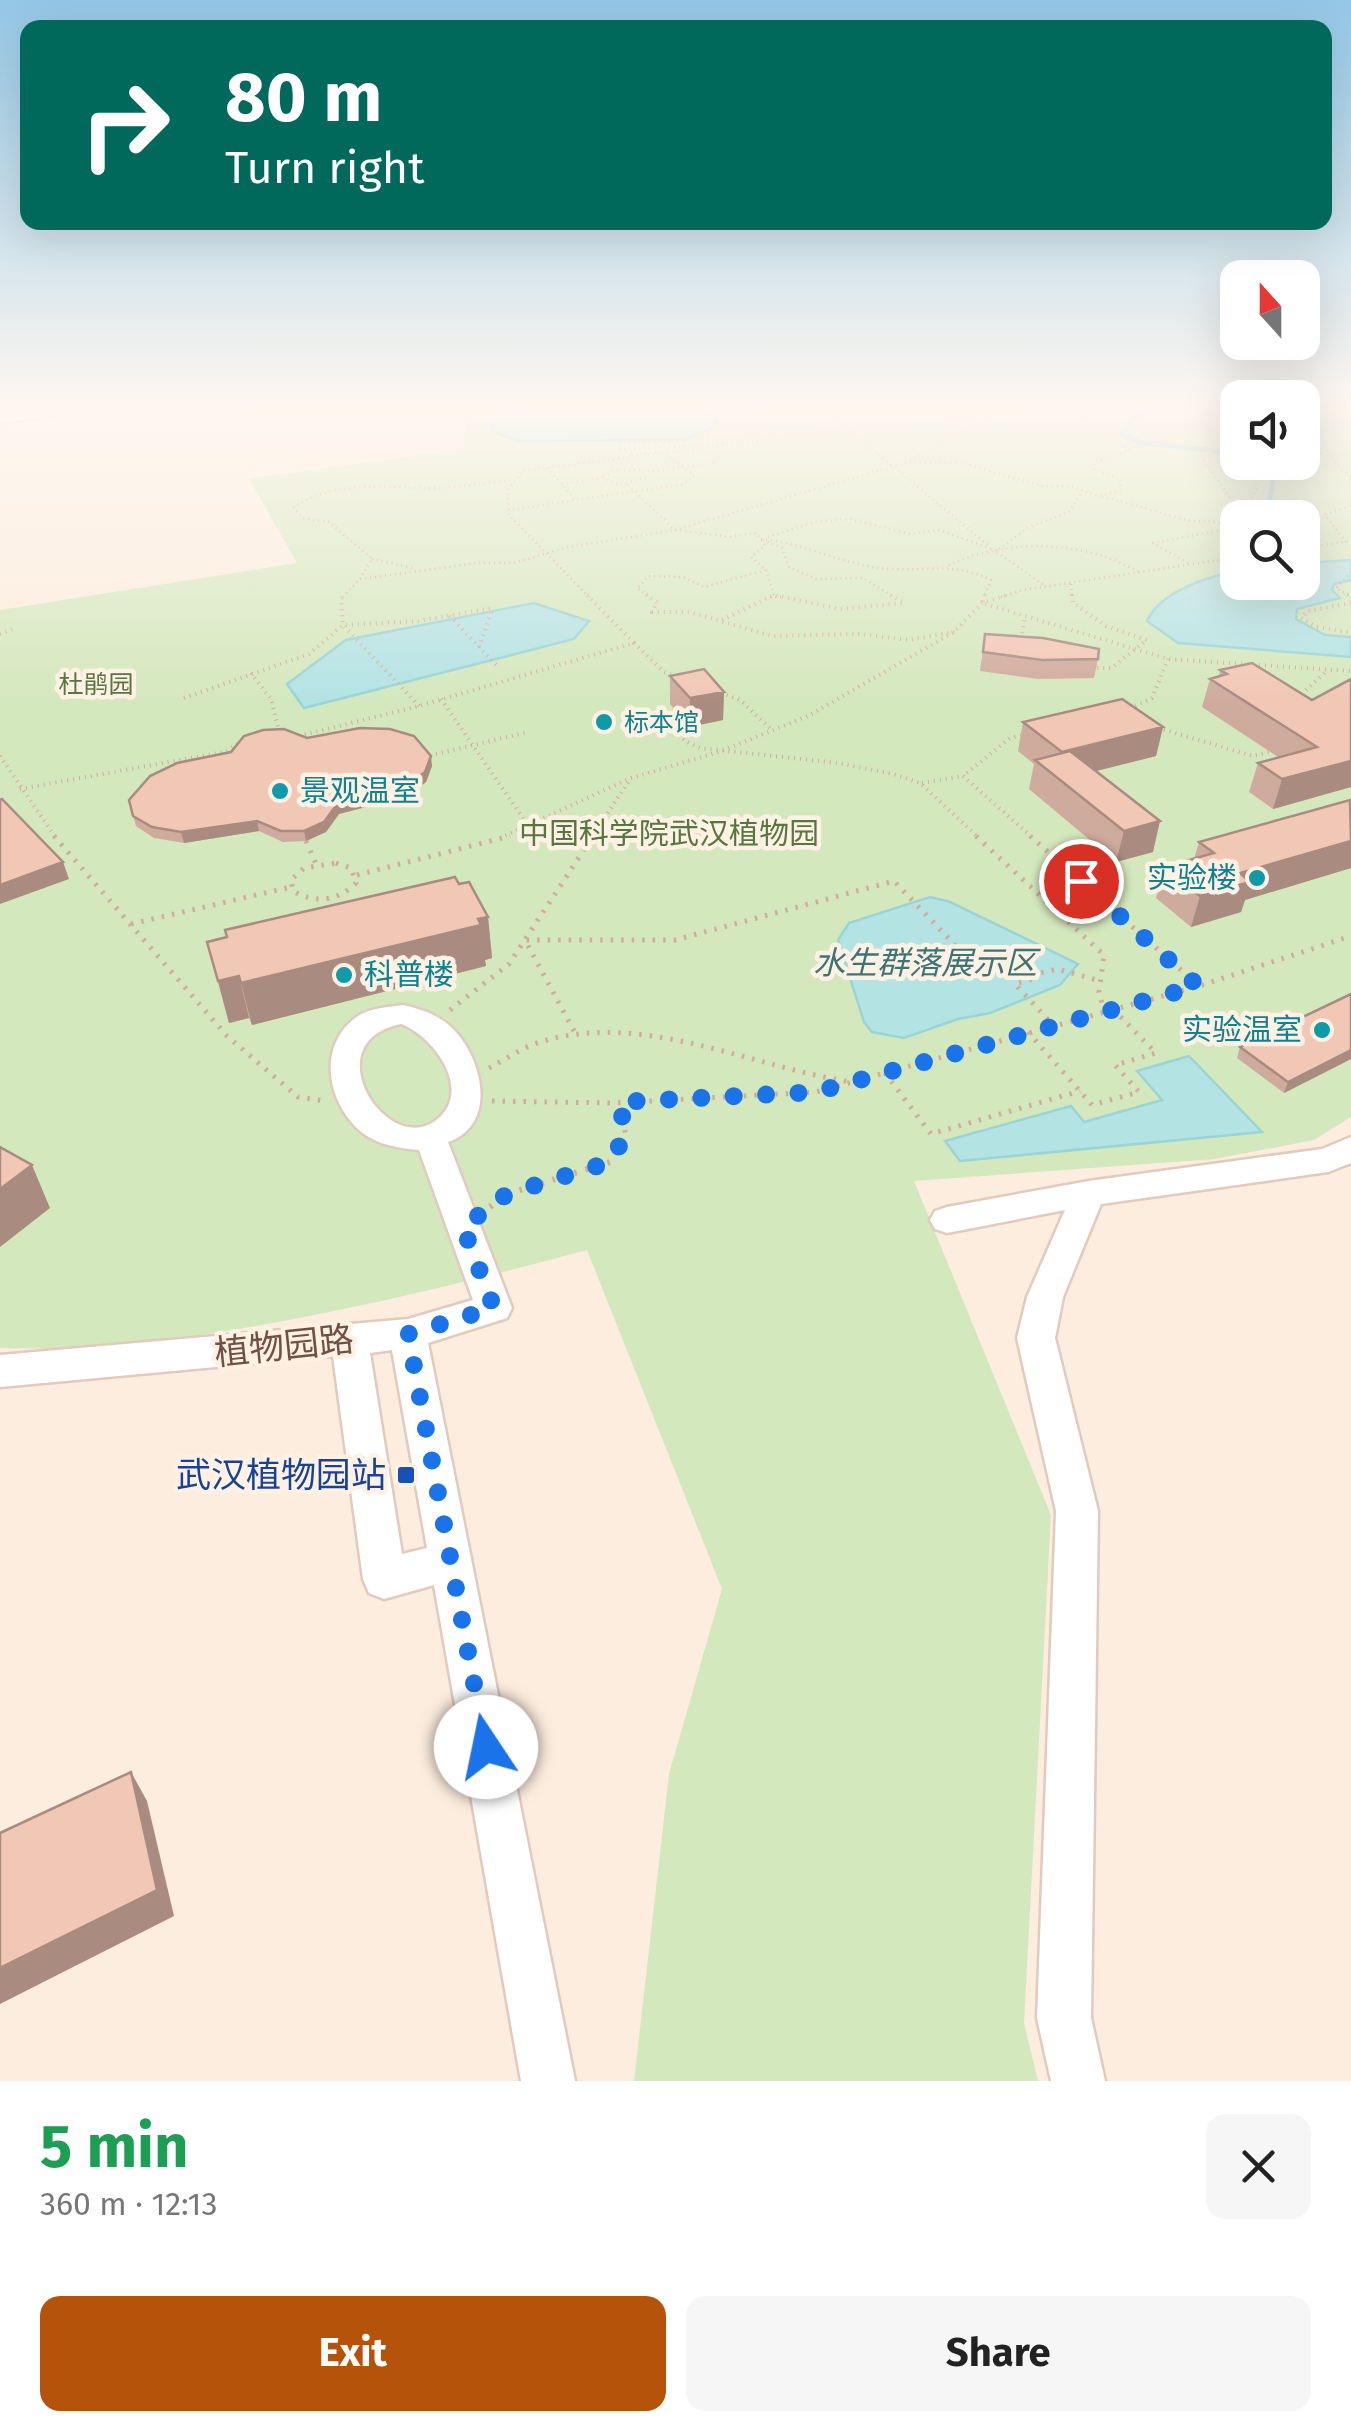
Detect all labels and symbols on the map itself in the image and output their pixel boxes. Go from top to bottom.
north arrow [1220,260,1320,360]
park label: 杜鹃园 [58,670,134,700]
place label: 标本馆 [624,708,699,738]
marker: 标本馆 [593,711,615,733]
place label: 景观温室 [300,773,420,809]
marker: 景观温室 [269,780,291,802]
park label: 中国科学院武汉植物园 [519,816,819,852]
pin [1039,839,1124,924]
place label: 实验楼 [1147,860,1237,896]
marker: 实验楼 [1246,867,1268,889]
water label: 水生群落展示区 [813,944,1041,982]
place label: 科普楼 [364,957,454,993]
marker: 科普楼 [333,964,355,986]
place label: 实验温室 [1182,1012,1302,1048]
marker: 实验温室 [1311,1019,1333,1041]
street label: 植物园路 [212,1318,356,1374]
place label: 武汉植物园站 [176,1454,386,1496]
marker: 武汉植物园站 [395,1464,417,1486]
position arrow [434,1695,538,1799]

